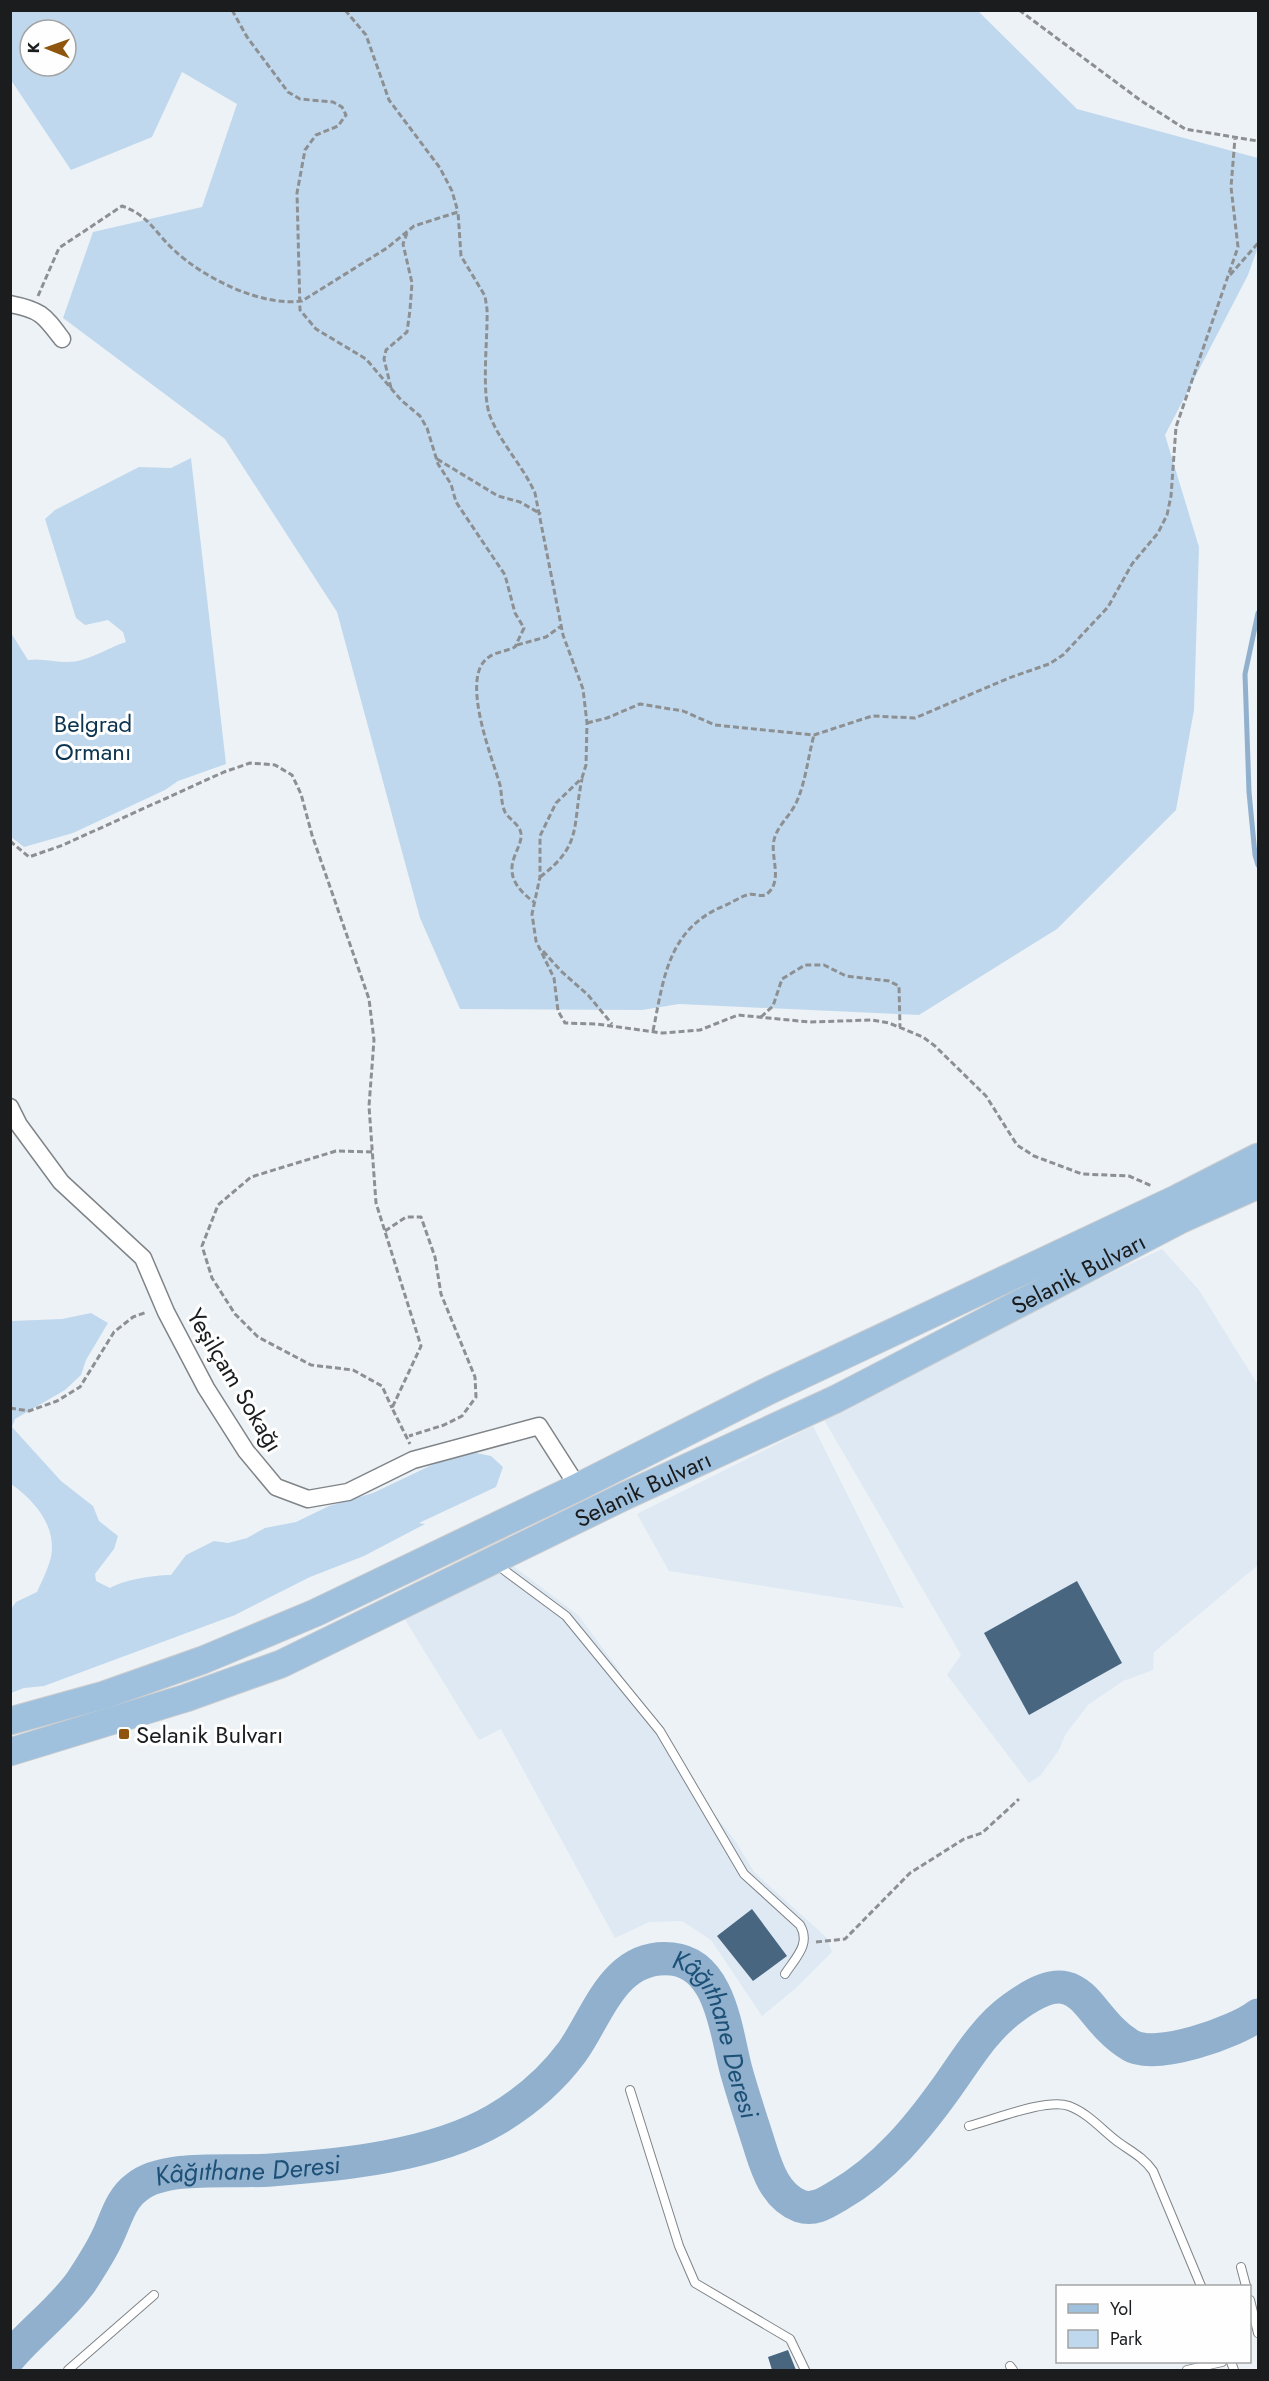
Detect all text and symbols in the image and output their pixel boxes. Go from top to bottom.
north arrow [18,18,78,78]
text: K [22,41,45,54]
park label: Belgrad Ormanı [54,706,132,769]
street label: Selanik Bulvarı [1005,1224,1152,1323]
street label: Yeşilçam Sokağı [178,1302,292,1458]
street label: Selanik Bulvarı [568,1441,717,1536]
place label: Selanik Bulvarı [136,1717,283,1752]
marker: Selanik Bulvarı [117,1727,131,1741]
water label: Kâğıthane Deresi [668,1940,769,2124]
water label: Kâğıthane Deresi [151,2145,343,2196]
legend [1056,2285,1251,2363]
text: Yol [1110,2296,1132,2322]
text: Park [1110,2326,1142,2352]

